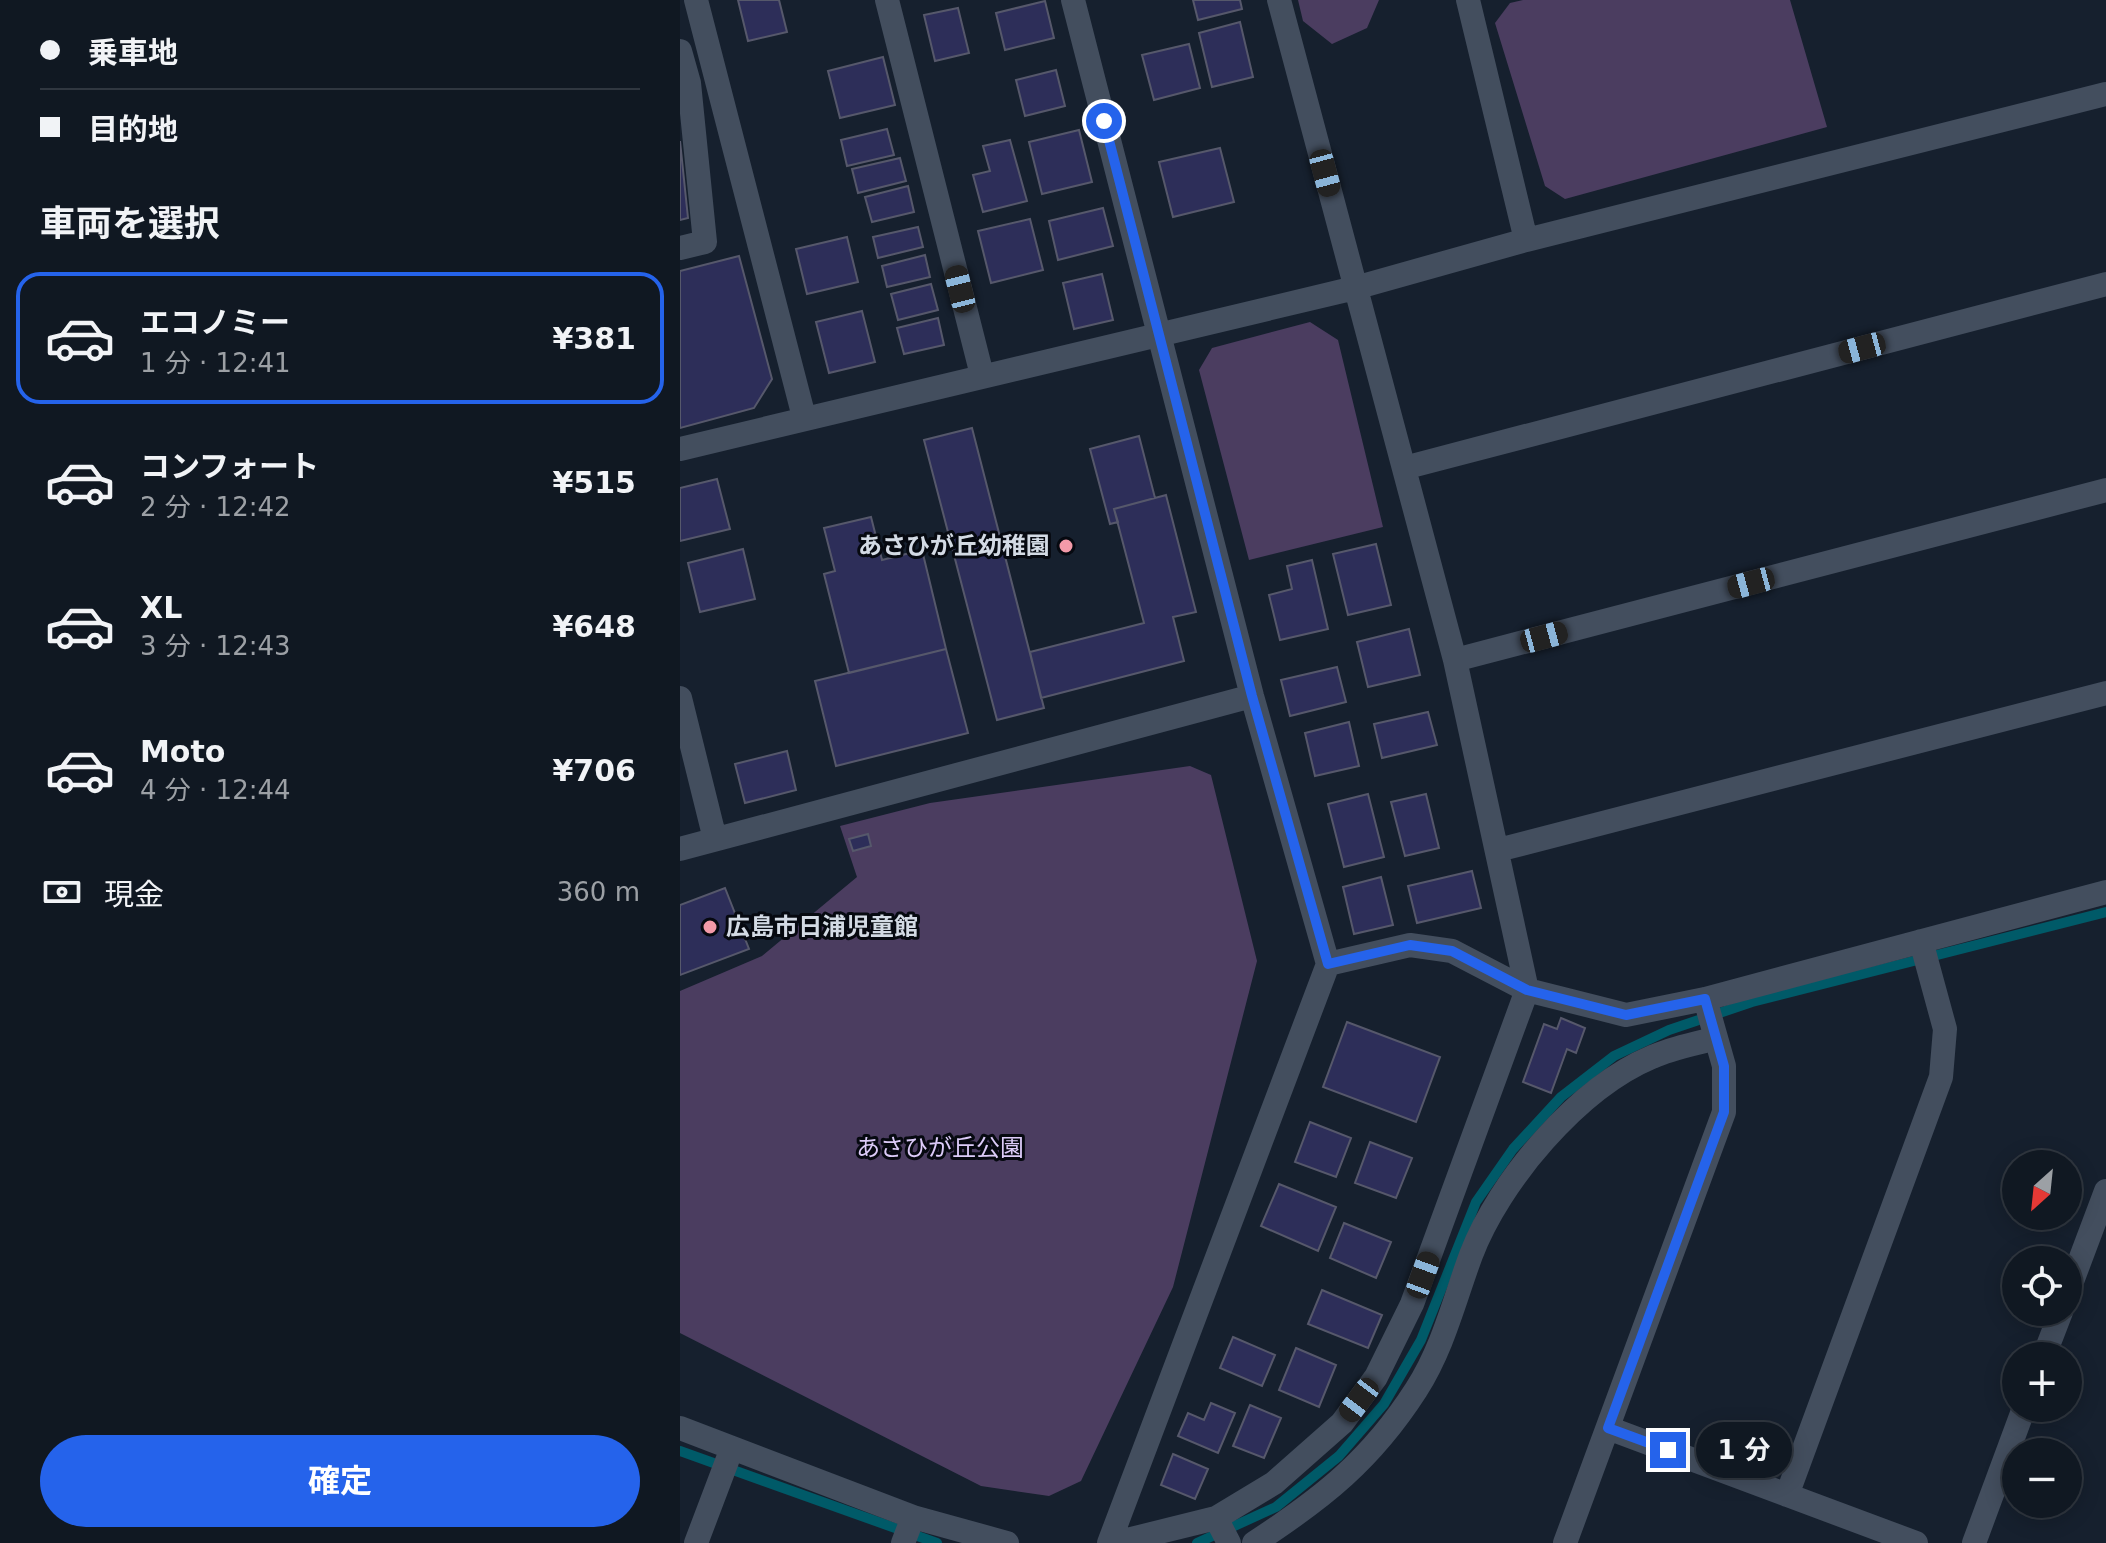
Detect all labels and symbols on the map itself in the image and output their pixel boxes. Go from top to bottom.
route start [1086,103,1122,139]
car [1307,147,1343,199]
car [943,263,977,315]
car [1836,330,1888,366]
place label: あさひが丘幼稚園 [858,532,1050,560]
marker: あさひが丘幼稚園 [1057,537,1075,555]
car [1725,565,1777,601]
car [1518,619,1570,655]
place label: 広島市日浦児童館 [726,913,918,941]
marker: 広島市日浦児童館 [701,918,719,936]
park label: あさひが丘公園 [856,1134,1024,1162]
north arrow [2002,1150,2082,1230]
car [1404,1248,1442,1302]
car [1335,1374,1383,1426]
callout: 1 分 [1696,1422,1792,1478]
route end [1650,1432,1686,1468]

